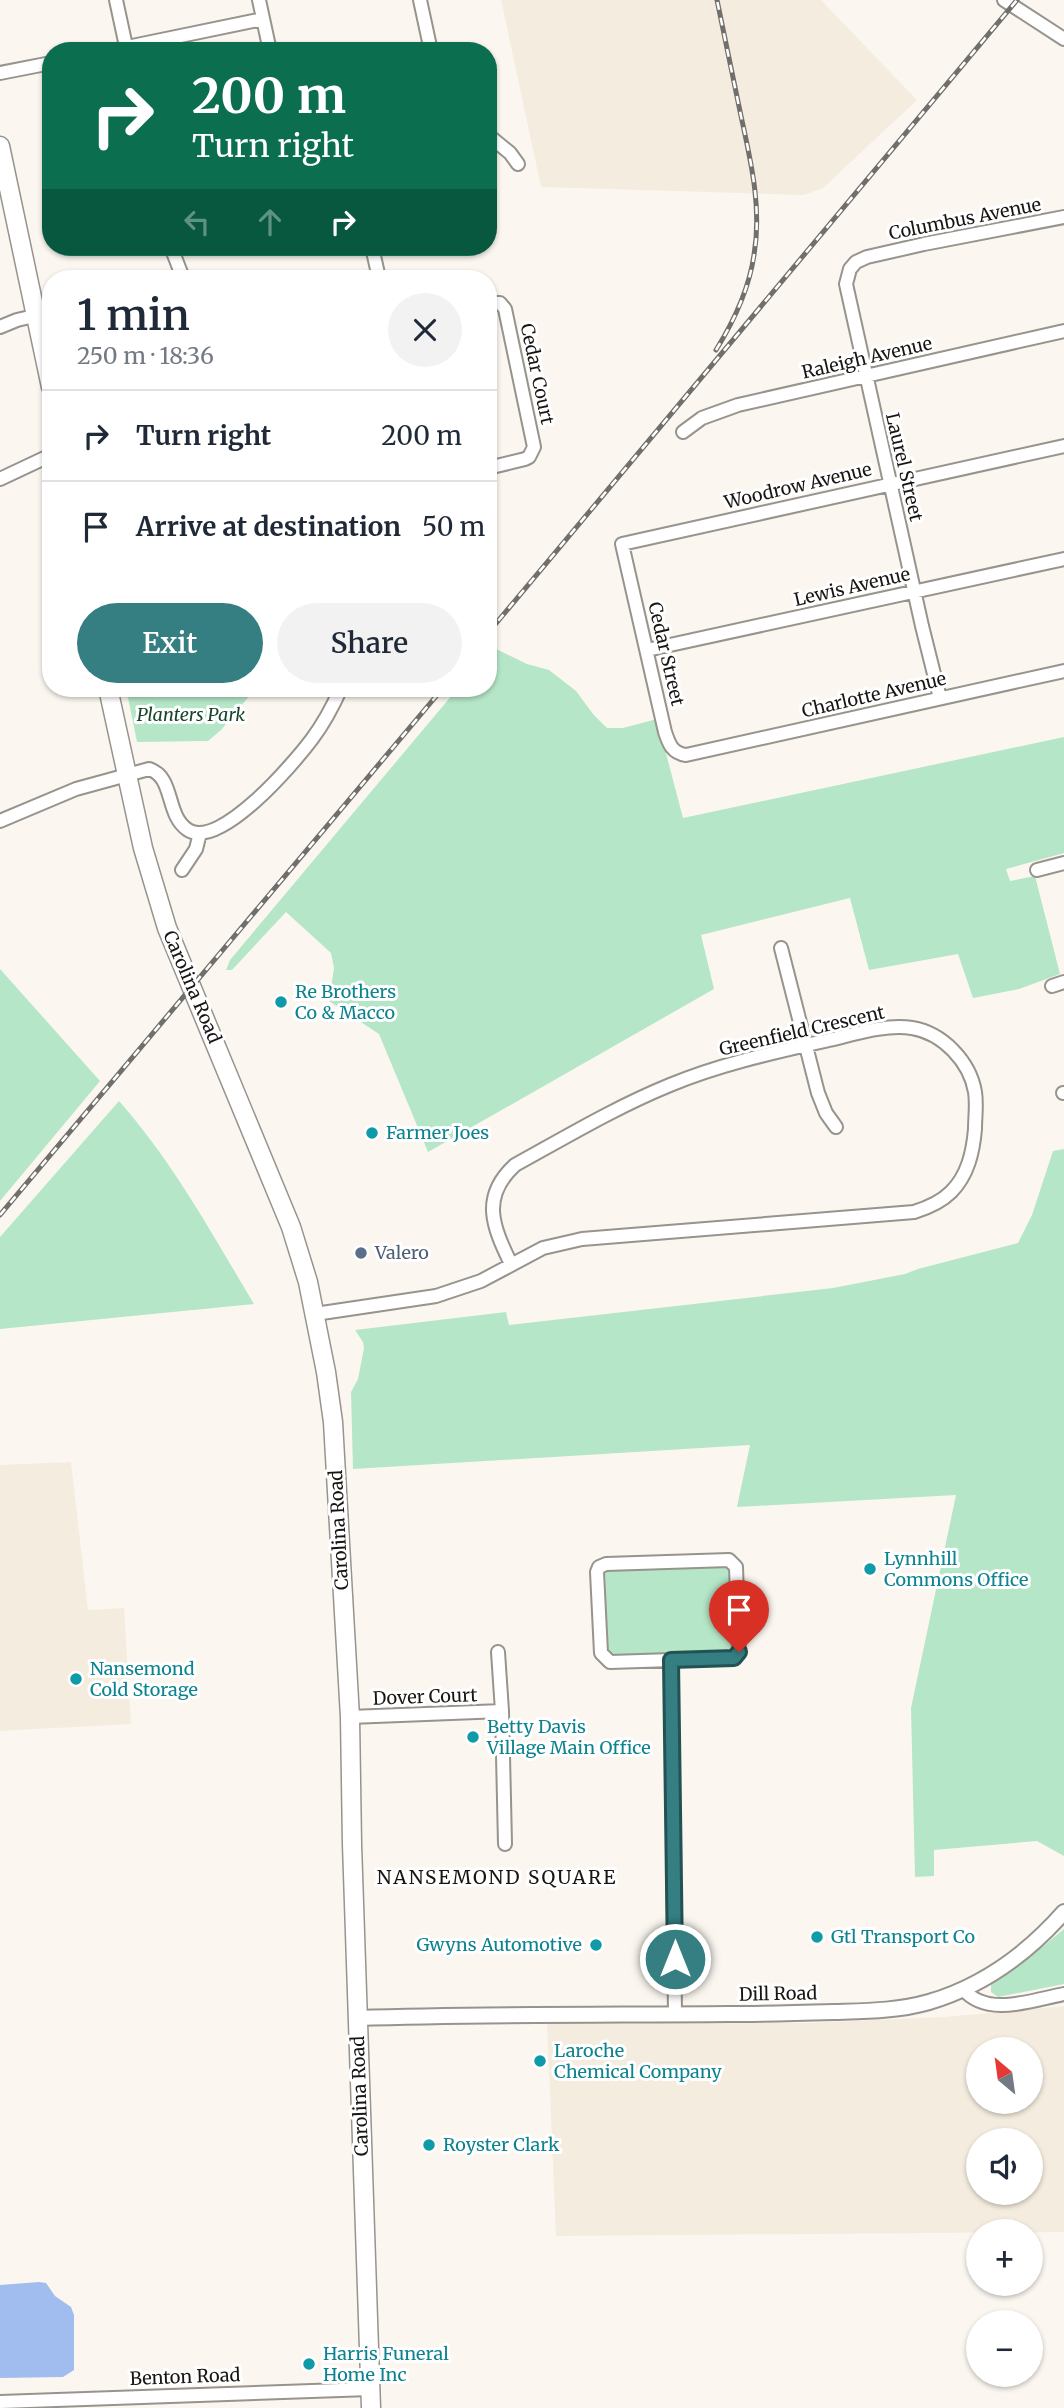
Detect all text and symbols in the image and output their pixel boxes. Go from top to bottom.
text: 200 m [192,65,346,126]
icon: right [77,70,168,161]
text: Turn right [192,126,354,166]
street label: Columbus Avenue [887,192,1043,245]
icon: left [178,203,216,241]
icon: ahead [251,203,289,241]
icon: right [324,203,362,241]
text: 1 min [77,289,190,341]
button: close [388,293,462,367]
street label: Cedar Court [516,321,559,426]
street label: Raleigh Avenue [800,331,934,384]
text: 250 m · 18:36 [77,341,214,370]
street label: Laurel Street [881,410,928,523]
icon: right [77,417,115,455]
text: Turn right [136,419,271,452]
text: 200 m [381,419,462,452]
street label: Woodrow Avenue [721,457,874,514]
icon: arrive [77,508,115,546]
text: Arrive at destination [136,510,401,543]
text: 50 m [422,510,485,543]
street label: Lewis Avenue [792,562,912,611]
street label: Cedar Street [643,600,690,708]
button: Exit [77,603,263,683]
button: Share [277,603,462,683]
street label: Charlotte Avenue [799,667,948,722]
park label: Planters Park [137,703,245,726]
street label: Carolina Road [158,927,227,1047]
place label: Re Brothers Co & Macco [295,980,396,1024]
marker: Re Brothers Co & Macco [273,994,289,1010]
street label: Greenfield Crescent [717,1000,887,1061]
place label: Farmer Joes [386,1121,489,1144]
marker: Farmer Joes [364,1125,380,1141]
place label: Valero [374,1241,429,1264]
marker: Valero [353,1245,369,1261]
street label: Carolina Road [324,1469,353,1591]
place label: Lynnhill Commons Office [884,1547,1028,1591]
marker: Lynnhill Commons Office [862,1561,878,1577]
pin [709,1580,769,1652]
icon: arrive [720,1591,758,1629]
place label: Nansemond Cold Storage [90,1657,198,1701]
marker: Nansemond Cold Storage [68,1671,84,1687]
street label: Dover Court [372,1683,478,1710]
place label: Betty Davis Village Main Office [486,1715,651,1759]
marker: Betty Davis Village Main Office [465,1729,481,1745]
district label: NANSEMOND SQUARE [377,1865,617,1889]
position arrow [638,1922,712,1996]
place label: Gtl Transport Co [831,1925,975,1948]
marker: Gtl Transport Co [809,1929,825,1945]
place label: Gwyns Automotive [416,1933,582,1956]
marker: Gwyns Automotive [588,1937,604,1953]
street label: Dill Road [739,1981,818,2006]
street label: Carolina Road [346,2035,373,2157]
north arrow [966,2037,1043,2114]
map controls [966,2037,1043,2387]
place label: Laroche Chemical Company [554,2039,722,2083]
marker: Laroche Chemical Company [532,2053,548,2069]
button: sound [966,2128,1043,2205]
place label: Royster Clark [443,2133,560,2156]
marker: Royster Clark [421,2137,437,2153]
button: + [966,2219,1043,2296]
button: − [966,2310,1043,2387]
place label: Harris Funeral Home Inc [323,2342,449,2386]
marker: Harris Funeral Home Inc [301,2356,317,2372]
street label: Benton Road [129,2363,241,2390]

